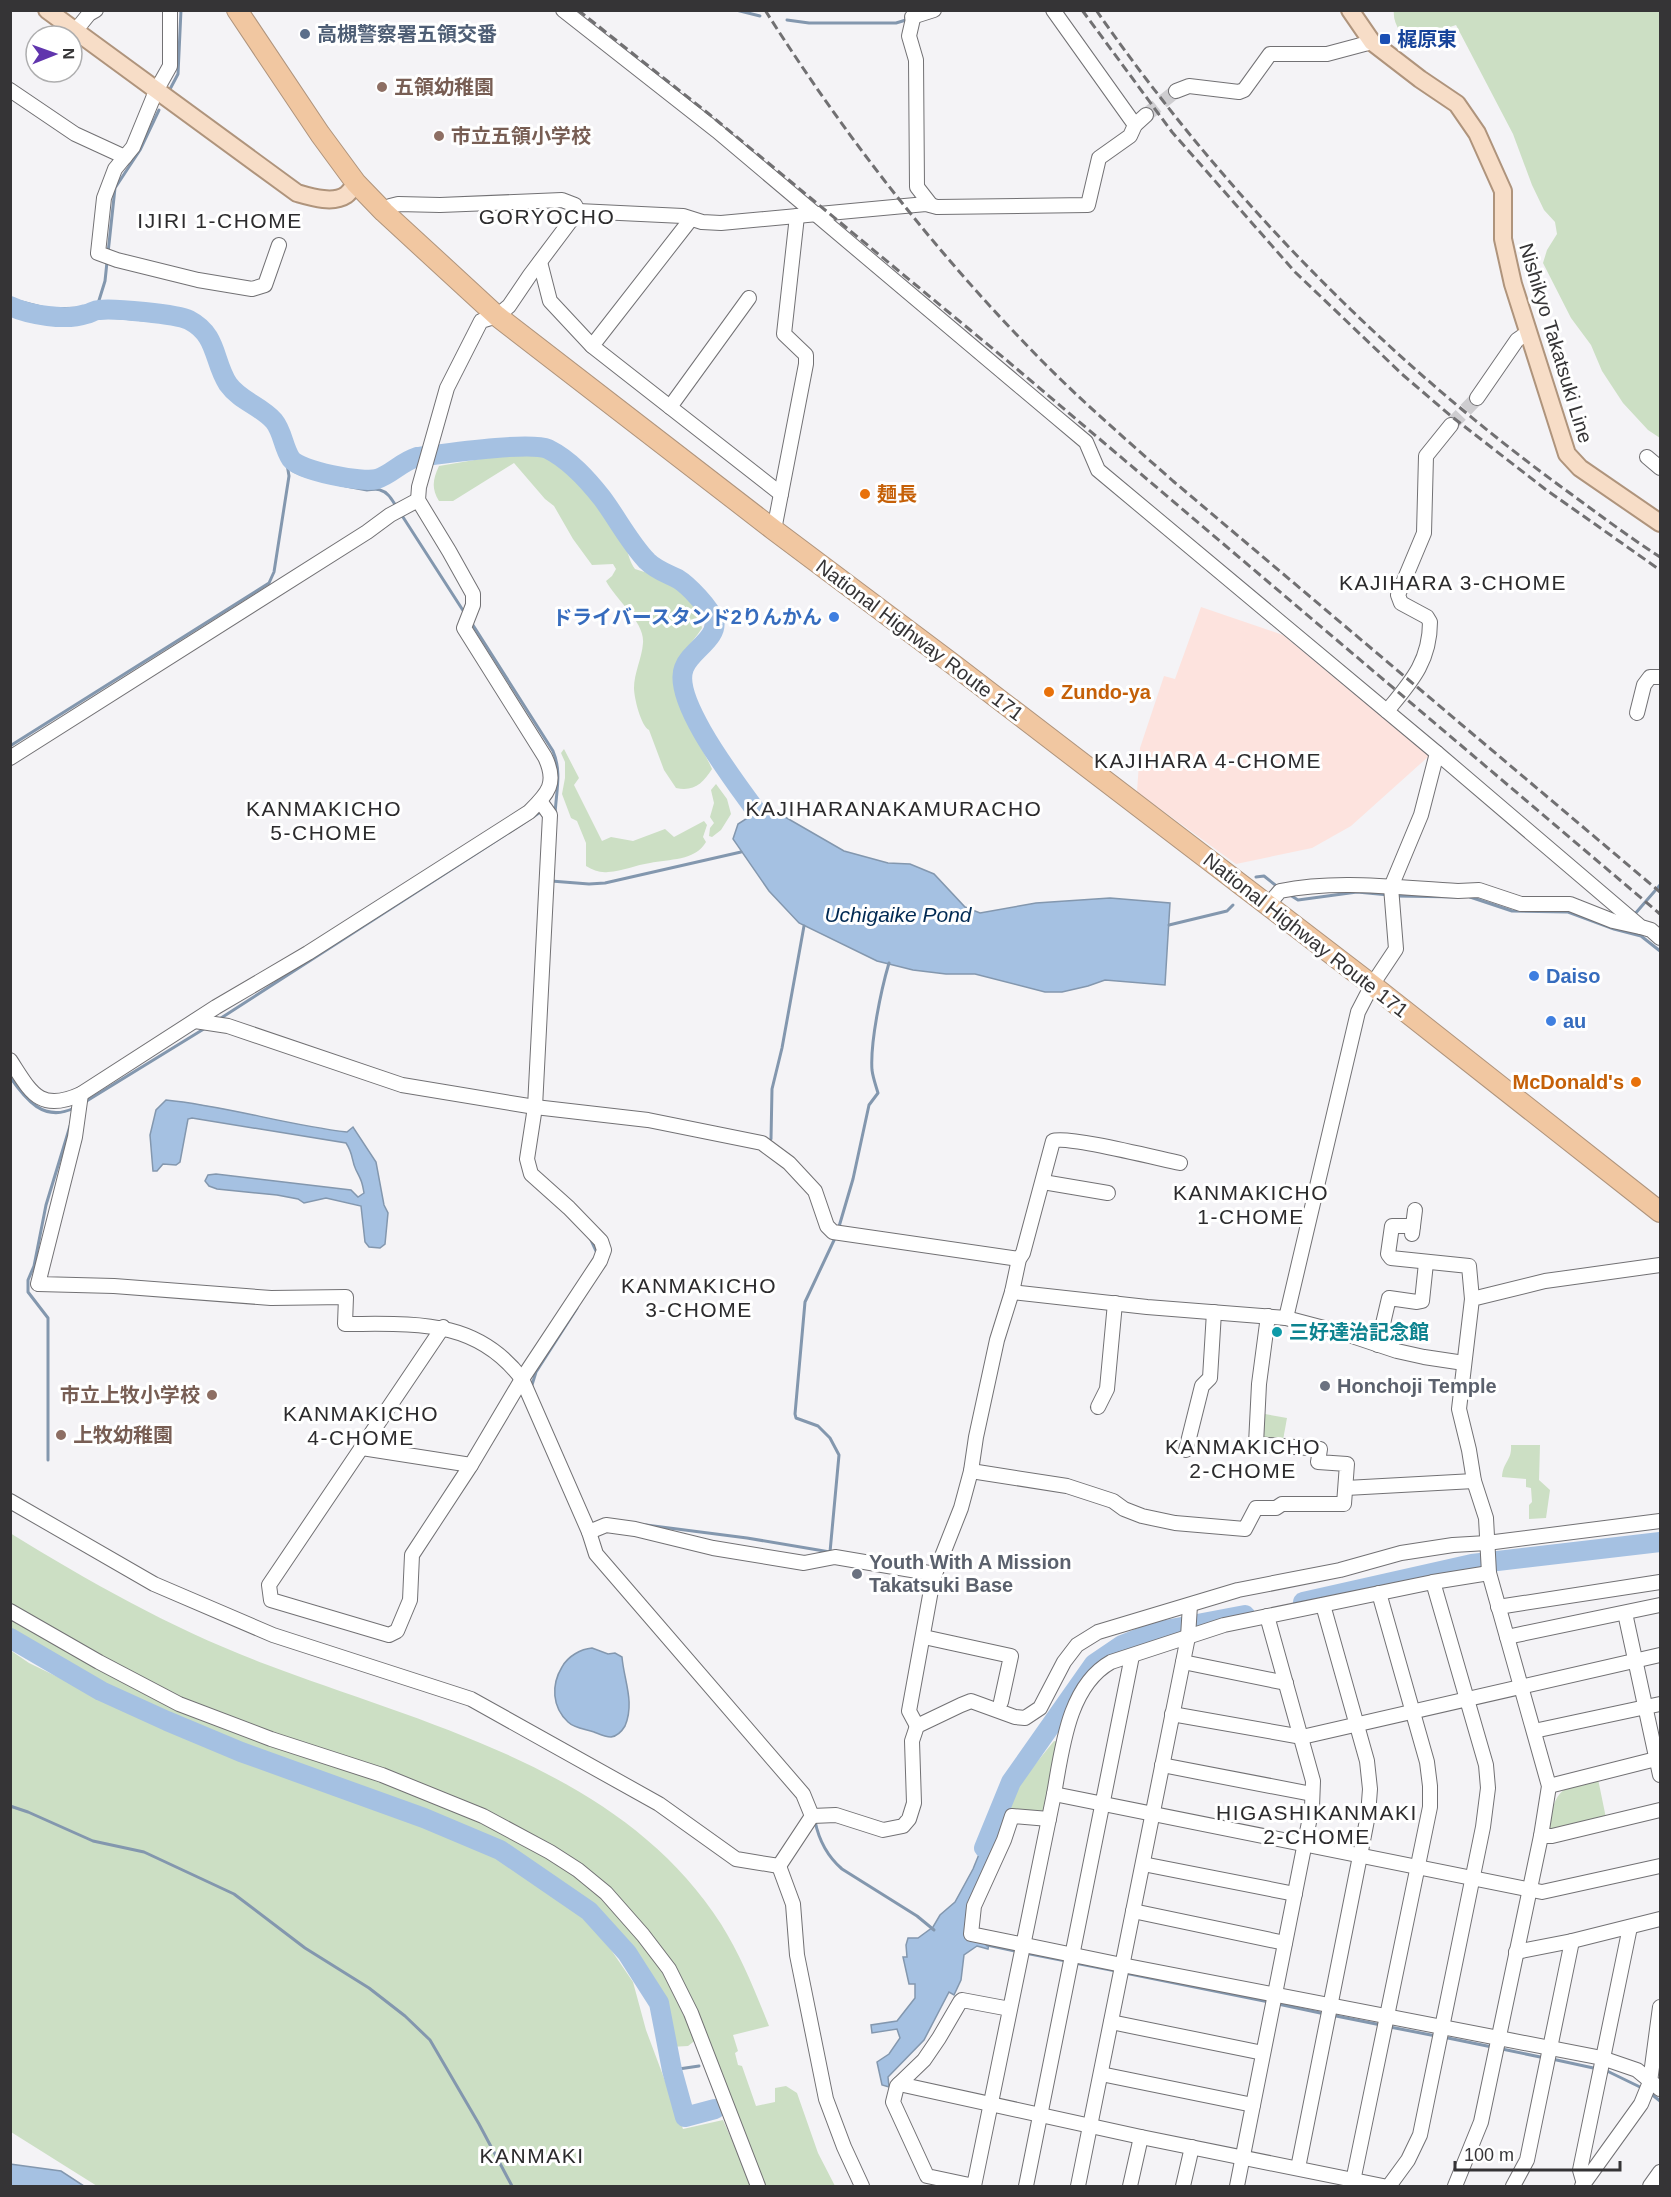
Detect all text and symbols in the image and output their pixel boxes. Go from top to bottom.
place label: 高槻警察署五領交番 [317,23,497,45]
north arrow [24,24,84,84]
marker: 高槻警察署五領交番 [298,27,312,41]
place label: 梶原東 [1397,28,1457,50]
marker: 梶原東 [1378,32,1392,46]
text: N [60,48,77,60]
place label: 五領幼稚園 [394,76,494,98]
marker: 五領幼稚園 [375,80,389,94]
place label: 市立五領小学校 [451,125,591,147]
marker: 市立五領小学校 [432,129,446,143]
district label: GORYOCHO [479,205,615,228]
district label: IJIRI 1-CHOME [137,209,303,232]
street label: Nishikyo Takatsuki Line [1515,241,1597,445]
place label: 麺長 [877,483,917,505]
marker: 麺長 [858,487,872,501]
street label: National Highway Route 171 [812,555,1028,725]
district label: KAJIHARA 3-CHOME [1339,571,1567,594]
place label: ドライバースタンド2りんかん [552,606,822,628]
marker: ドライバースタンド2りんかん [827,610,841,624]
place label: Zundo-ya [1061,681,1152,703]
marker: Zundo-ya [1042,685,1056,699]
district label: KAJIHARA 4-CHOME [1094,749,1322,772]
district label: KANMAKICHO 5-CHOME [246,797,402,844]
district label: KAJIHARANAKAMURACHO [746,797,1042,820]
street label: National Highway Route 171 [1199,848,1413,1022]
water label: Uchigaike Pond [824,903,973,926]
place label: Daiso [1546,965,1600,987]
marker: Daiso [1527,969,1541,983]
place label: au [1563,1010,1586,1032]
marker: au [1544,1014,1558,1028]
place label: McDonald's [1513,1071,1624,1093]
marker: McDonald's [1629,1075,1643,1089]
district label: KANMAKICHO 1-CHOME [1173,1181,1329,1228]
district label: KANMAKICHO 3-CHOME [621,1274,777,1321]
place label: 三好達治記念館 [1289,1321,1429,1343]
marker: 三好達治記念館 [1270,1325,1284,1339]
place label: Honchoji Temple [1337,1375,1497,1397]
marker: Honchoji Temple [1318,1379,1332,1393]
place label: 市立上牧小学校 [60,1384,200,1406]
marker: 市立上牧小学校 [205,1388,219,1402]
district label: KANMAKICHO 4-CHOME [283,1402,439,1449]
place label: 上牧幼稚園 [73,1424,173,1446]
marker: 上牧幼稚園 [54,1428,68,1442]
district label: KANMAKICHO 2-CHOME [1165,1435,1321,1482]
place label: Youth With A Mission Takatsuki Base [869,1551,1071,1596]
marker: Youth With A Mission Takatsuki Base [850,1567,864,1581]
district label: HIGASHIKANMAKI 2-CHOME [1216,1801,1418,1848]
scale bar [1455,2134,1620,2172]
district label: KANMAKI [479,2144,585,2167]
text: 100 m [1464,2145,1514,2165]

